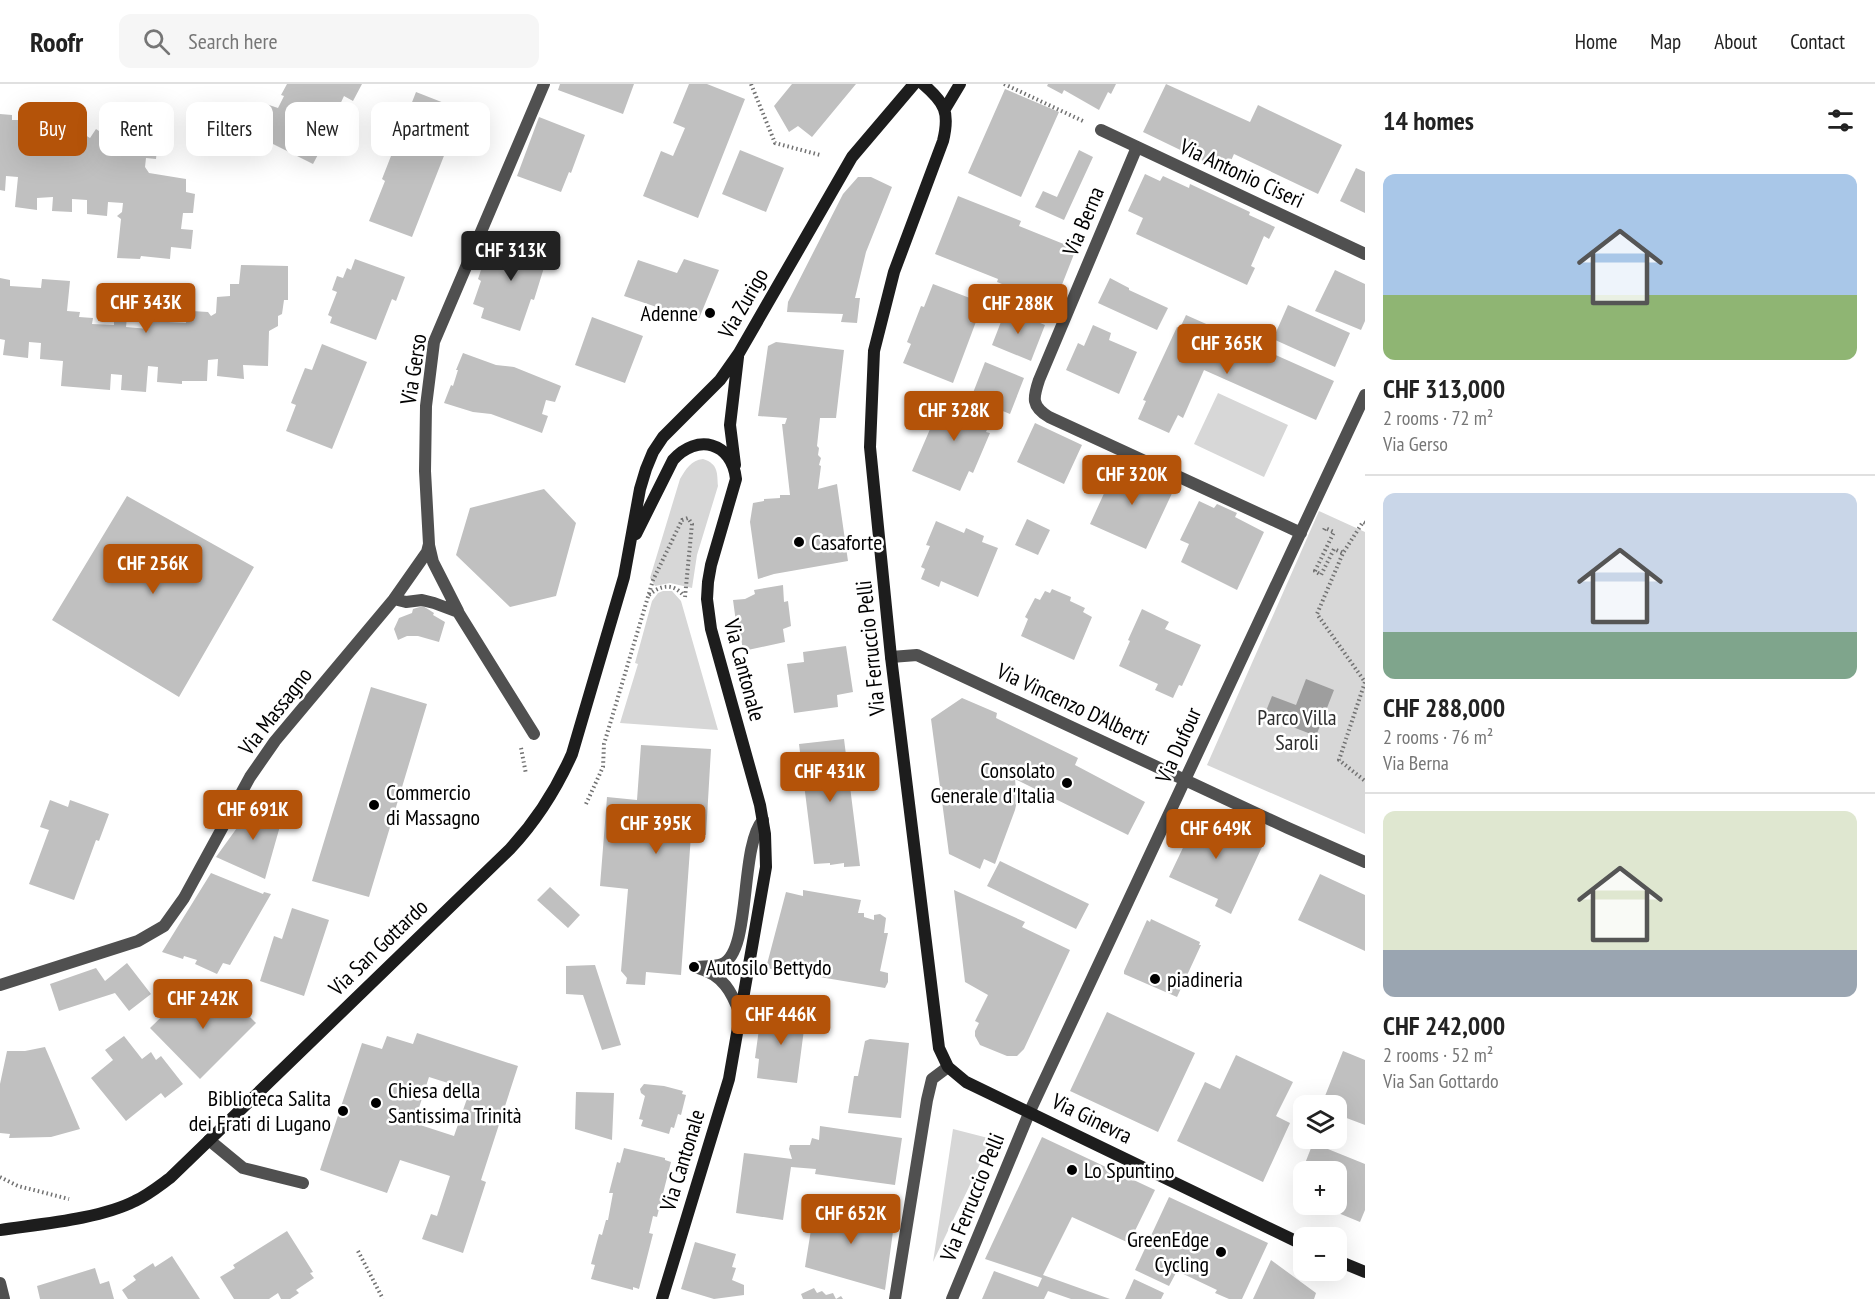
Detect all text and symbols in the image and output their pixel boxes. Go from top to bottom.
search box [119,14,539,68]
text: Roofr [30,23,83,60]
icon: search [140,25,173,58]
text: Search here [188,27,278,55]
text: Home [1575,28,1617,55]
text: Map [1650,28,1681,55]
text: About [1714,28,1757,55]
text: Contact [1790,28,1845,55]
chip: Buy [18,102,87,156]
chip: Rent [99,102,174,156]
chip: Filters [186,102,273,156]
chip: New [285,102,359,156]
chip: Apartment [371,102,490,156]
text: 14 homes [1383,104,1474,137]
icon: filters [1824,104,1857,137]
street label: Via Antonio Ciseri [1174,132,1309,214]
street label: Via Berna [1056,182,1110,261]
icon: home [1566,213,1674,321]
pin: CHF 313K [449,231,573,282]
text: CHF 313K [475,237,547,263]
street label: Via Zurigo [711,263,774,344]
pin: CHF 343K [84,283,208,334]
pin: CHF 288K [956,284,1080,335]
text: CHF 343K [110,289,182,315]
text: CHF 288K [982,290,1054,316]
place label: Adenne [641,299,698,327]
marker: Adenne [703,306,717,320]
pin: CHF 365K [1165,324,1289,375]
text: CHF 365K [1191,330,1263,356]
street label: Via Gerso [393,332,432,407]
text: CHF 313,000 [1383,372,1505,405]
pin: CHF 328K [892,391,1016,442]
text: CHF 328K [918,397,990,423]
text: 2 rooms · 72 m² [1383,405,1493,431]
text: Via Gerso [1383,431,1448,457]
pin: CHF 320K [1070,455,1194,506]
text: CHF 320K [1096,461,1168,487]
place label: Casaforte [811,528,882,556]
icon: home [1566,532,1674,640]
marker: Casaforte [792,535,806,549]
pin: CHF 256K [91,544,215,595]
text: CHF 256K [117,550,189,576]
street label: Via Ferruccio Pelli [849,579,891,718]
street label: Via Cantonale [718,615,772,724]
street label: Via Vincenzo D'Alberti [992,656,1154,752]
street label: Via Massagno [231,662,318,761]
text: CHF 288,000 [1383,691,1505,724]
street label: Via Dufour [1149,703,1207,788]
park label: Parco Villa Saroli [1257,703,1337,756]
text: 2 rooms · 76 m² [1383,724,1493,750]
text: Via Berna [1383,750,1449,776]
pin: CHF 431K [768,752,892,803]
place label: Consolato Generale d'Italia [930,756,1055,809]
text: CHF 431K [794,758,866,784]
marker: Consolato Generale d'Italia [1060,776,1074,790]
place label: Commercio di Massagno [386,778,480,831]
pin: CHF 691K [191,790,315,841]
text: CHF 691K [217,796,289,822]
marker: Commercio di Massagno [367,798,381,812]
pin: CHF 395K [594,804,718,855]
pin: CHF 649K [1154,809,1278,860]
text: CHF 395K [620,810,692,836]
text: CHF 649K [1180,815,1252,841]
icon: home [1566,850,1674,958]
street label: Via San Gottardo [322,893,433,1002]
place label: Autosilo Bettydo [706,953,832,981]
marker: Autosilo Bettydo [687,960,701,974]
place label: piadineria [1167,965,1243,993]
marker: piadineria [1148,972,1162,986]
pin: CHF 242K [141,979,265,1030]
text: CHF 242K [167,985,239,1011]
pin: CHF 446K [719,995,843,1046]
text: CHF 446K [745,1001,817,1027]
text: CHF 242,000 [1383,1009,1505,1042]
text: 2 rooms · 52 m² [1383,1042,1493,1068]
text: Via San Gottardo [1383,1068,1499,1094]
place label: Chiesa della Santissima Trinità [388,1076,522,1129]
place label: Biblioteca Salita dei Frati di Lugano [189,1084,331,1137]
street label: Via Ginevra [1046,1086,1137,1149]
map controls [1293,1095,1347,1281]
button: layers [1293,1095,1347,1149]
marker: Chiesa della Santissima Trinità [369,1096,383,1110]
marker: Biblioteca Salita dei Frati di Lugano [336,1104,350,1118]
street label: Via Cantonale [653,1106,711,1215]
street label: Via Ferruccio Pelli [933,1129,1010,1266]
place label: Lo Spuntino [1084,1156,1175,1184]
button: + [1293,1161,1347,1215]
marker: Lo Spuntino [1065,1163,1079,1177]
pin: CHF 652K [789,1194,913,1245]
text: CHF 652K [815,1200,887,1226]
place label: GreenEdge Cycling [1127,1225,1209,1278]
button: − [1293,1227,1347,1281]
marker: GreenEdge Cycling [1214,1245,1228,1259]

